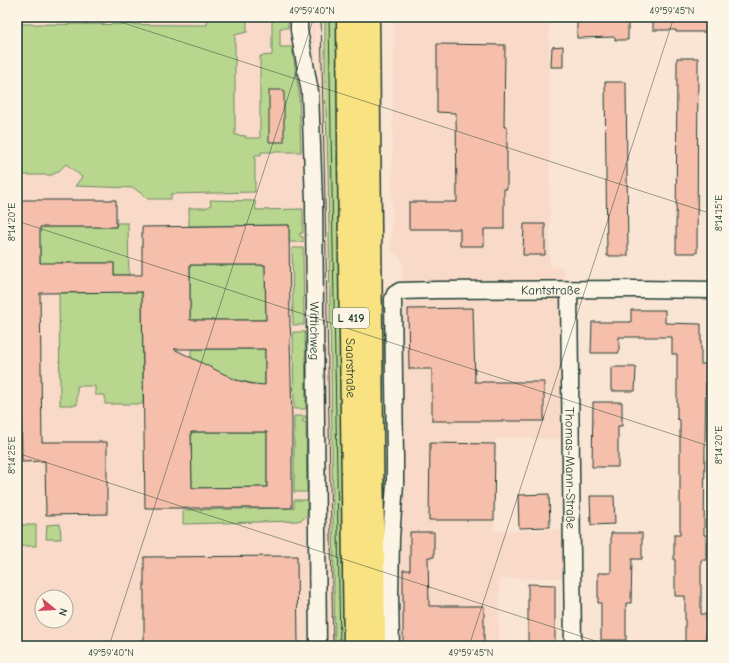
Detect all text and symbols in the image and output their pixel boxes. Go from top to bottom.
text: 49°59'40"N [289,5,335,17]
text: 49°59'45"N [650,5,694,17]
text: 8°14'15"E [713,195,725,231]
text: 8°14'20"E [6,203,18,241]
street label: Kantstraße [521,282,581,298]
street label: Wittichweg [307,301,322,360]
road number: L 419 [333,308,369,328]
street label: Saarstraße [343,338,359,399]
street label: Thomas-Mann-Straße [562,407,579,530]
text: 8°14'20"E [713,426,725,464]
text: 8°14'25"E [6,436,18,474]
north arrow [34,589,74,629]
text: N [56,607,70,617]
text: 49°59'40"N [88,647,134,659]
text: 49°59'45"N [449,647,493,659]

